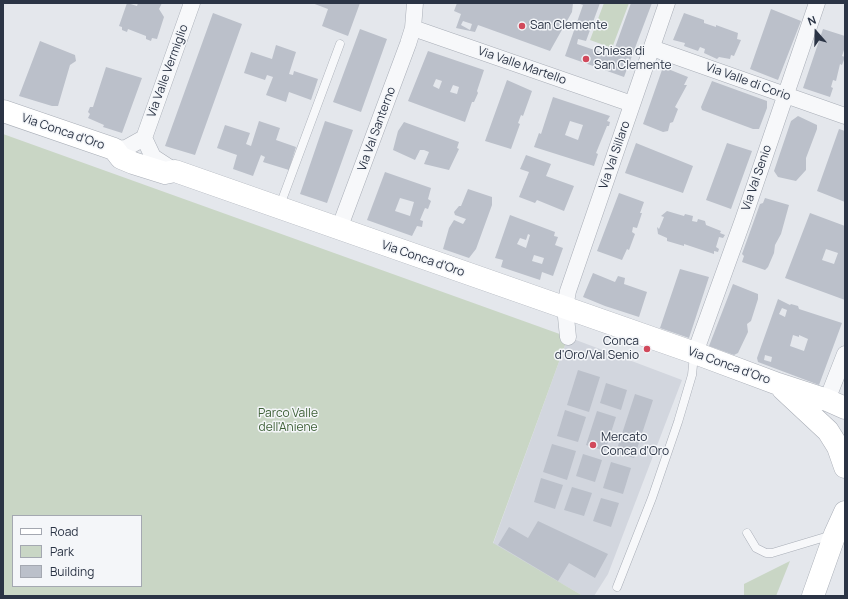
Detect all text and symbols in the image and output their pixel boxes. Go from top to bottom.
north arrow [796,12,836,52]
text: N [805,12,818,29]
place label: San Clemente [530,19,607,33]
marker: San Clemente [517,21,527,31]
street label: Via Valle Vermiglio [144,23,192,119]
street label: Via Valle Martello [476,44,568,88]
place label: Chiesa di San Clemente [594,45,671,73]
marker: Chiesa di San Clemente [581,54,591,64]
street label: Via Valle di Corio [703,60,793,104]
street label: Via Val Santerno [355,85,399,173]
street label: Via Conca d'Oro [20,111,106,153]
street label: Via Val Sillaro [597,119,633,191]
street label: Via Val Senio [739,143,775,213]
street label: Via Conca d'Oro [380,238,466,280]
place label: Conca d'Oro/Val Senio [555,335,639,363]
marker: Conca d'Oro/Val Senio [642,344,652,354]
street label: Via Conca d'Oro [686,344,772,388]
park label: Parco Valle dell'Aniene [258,407,318,435]
place label: Mercato Conca d'Oro [601,431,669,459]
marker: Mercato Conca d'Oro [588,440,598,450]
legend [12,515,142,587]
text: Road [50,523,78,540]
text: Park [50,543,74,560]
text: Building [50,563,94,580]

